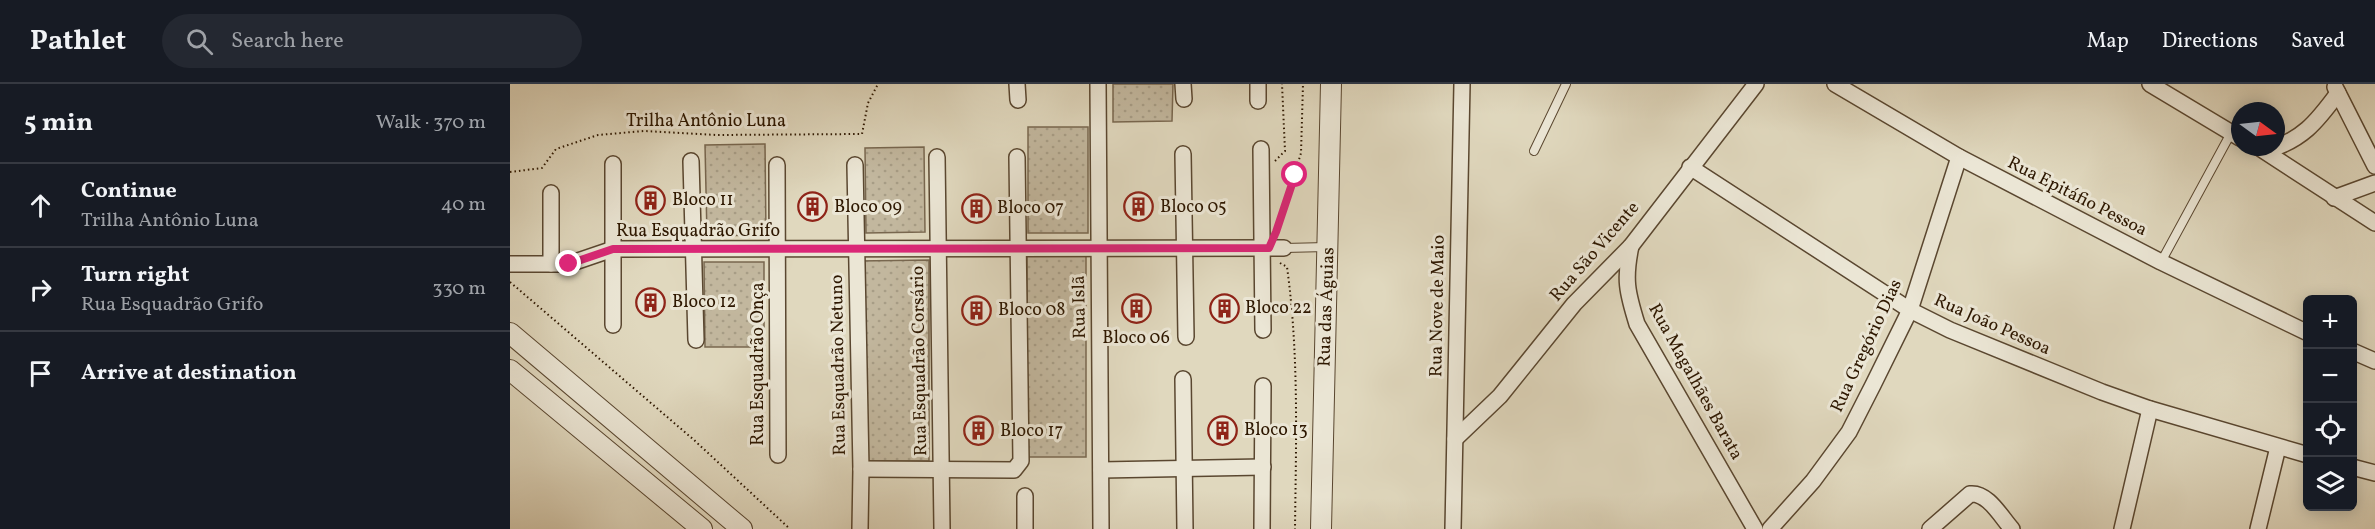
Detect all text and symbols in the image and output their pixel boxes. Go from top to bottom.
search box [162,14,582,68]
text: Pathlet [30,22,126,61]
icon: search [183,25,216,58]
text: Search here [231,26,344,57]
text: Map [2087,27,2129,56]
text: Directions [2162,27,2258,56]
text: Saved [2291,27,2345,56]
north arrow [2231,102,2285,156]
text: 5 min [24,105,93,141]
text: Walk · 370 m [376,109,486,137]
street label: Trilha Antônio Luna [626,109,786,134]
street label: Rua Epitáfio Pessoa [2003,151,2151,243]
route start [1281,161,1307,187]
text: Continue [81,176,177,207]
building icon: Bloco 11 [635,184,667,216]
place label: Bloco 11 [672,188,733,213]
icon: ahead [24,189,57,222]
text: 40 m [441,191,486,219]
building icon: Bloco 09 [797,191,829,223]
building icon: Bloco 05 [1123,191,1155,223]
building icon: Bloco 07 [960,192,992,224]
place label: Bloco 09 [834,195,902,220]
place label: Bloco 05 [1160,195,1227,220]
place label: Bloco 07 [997,196,1064,221]
street label: Rua São Vicente [1544,196,1646,308]
text: Trilha Antônio Luna [81,207,259,235]
street label: Rua Esquadrão Grifo [616,219,780,244]
street label: Rua Nove de Maio [1424,235,1452,377]
street label: Rua das Águias [1312,247,1342,367]
route end [555,250,581,276]
text: Turn right [81,260,189,291]
street label: Rua Esquadrão Corsário [906,266,934,456]
icon: right [24,273,57,306]
street label: Rua Esquadrão Netuno [825,274,853,456]
text: 330 m [432,275,486,303]
street label: Rua Islã [1067,275,1093,339]
street label: Rua Gregório Dias [1825,275,1909,417]
street label: Rua Esquadrão Onça [746,282,771,446]
building icon: Bloco 12 [635,286,667,318]
street label: Rua João Pessoa [1930,288,2054,362]
place label: Bloco 12 [672,290,736,315]
text: Rua Esquadrão Grifo [81,291,263,319]
building icon: Bloco 22 [1208,292,1240,324]
building icon: Bloco 06 [1120,293,1152,325]
building icon: Bloco 08 [961,294,993,326]
map controls [2303,295,2357,511]
button: + [2303,295,2357,349]
place label: Bloco 22 [1245,296,1312,321]
place label: Bloco 08 [998,298,1065,323]
street label: Rua Magalhães Barata [1642,299,1748,465]
place label: Bloco 06 [1102,326,1170,351]
button: − [2303,349,2357,403]
icon: arrive [24,357,57,390]
text: Arrive at destination [81,358,297,389]
button: locate [2303,403,2357,457]
building icon: Bloco 13 [1207,414,1239,446]
building icon: Bloco 17 [963,415,995,447]
place label: Bloco 13 [1244,418,1308,443]
place label: Bloco 17 [1000,419,1063,444]
button: layers [2303,457,2357,511]

